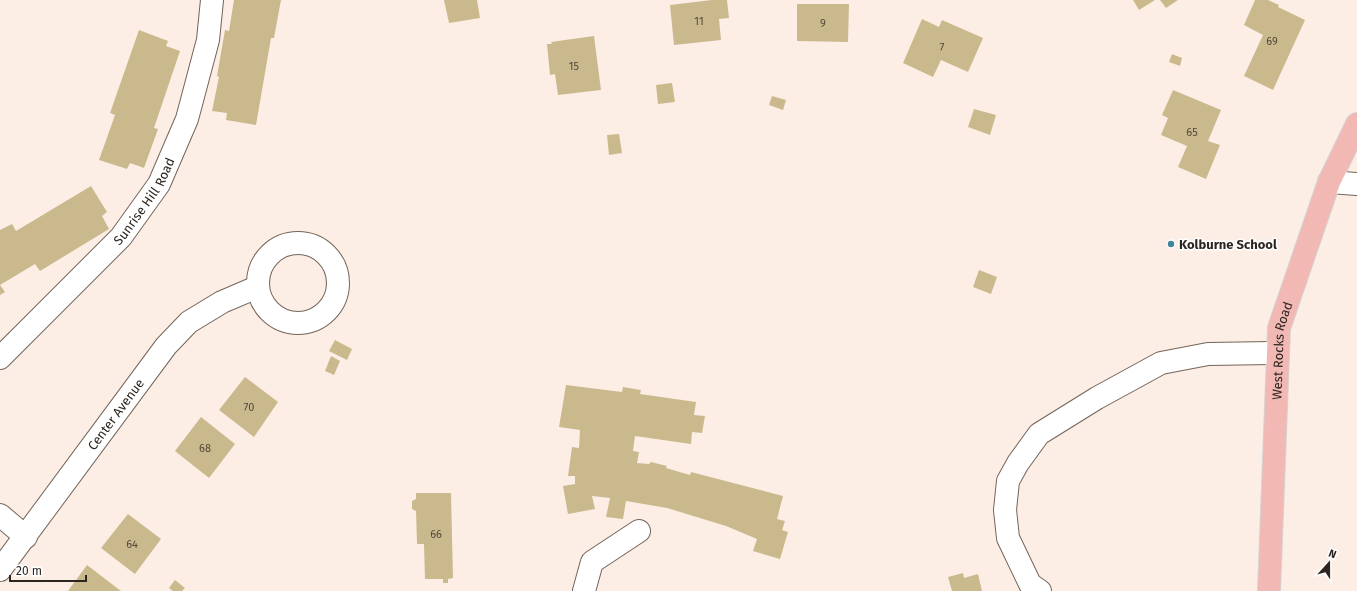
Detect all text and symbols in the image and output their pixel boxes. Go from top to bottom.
house number: 11 [694,15,704,28]
house number: 9 [820,17,826,30]
house number: 69 [1266,35,1278,48]
house number: 7 [940,41,945,54]
house number: 15 [569,60,580,73]
house number: 65 [1186,126,1198,139]
street label: Sunrise Hill Road [110,155,177,248]
place label: Kolburne School [1179,237,1277,252]
marker: Kolburne School [1166,239,1176,249]
street label: West Rocks Road [1269,299,1295,400]
street label: Center Avenue [84,376,147,453]
house number: 70 [244,401,254,414]
house number: 68 [199,442,211,455]
house number: 66 [430,528,442,541]
house number: 64 [126,538,138,551]
north arrow [1309,543,1349,583]
text: N [1327,547,1338,562]
scale bar [10,557,86,583]
text: 20 m [16,564,42,578]

